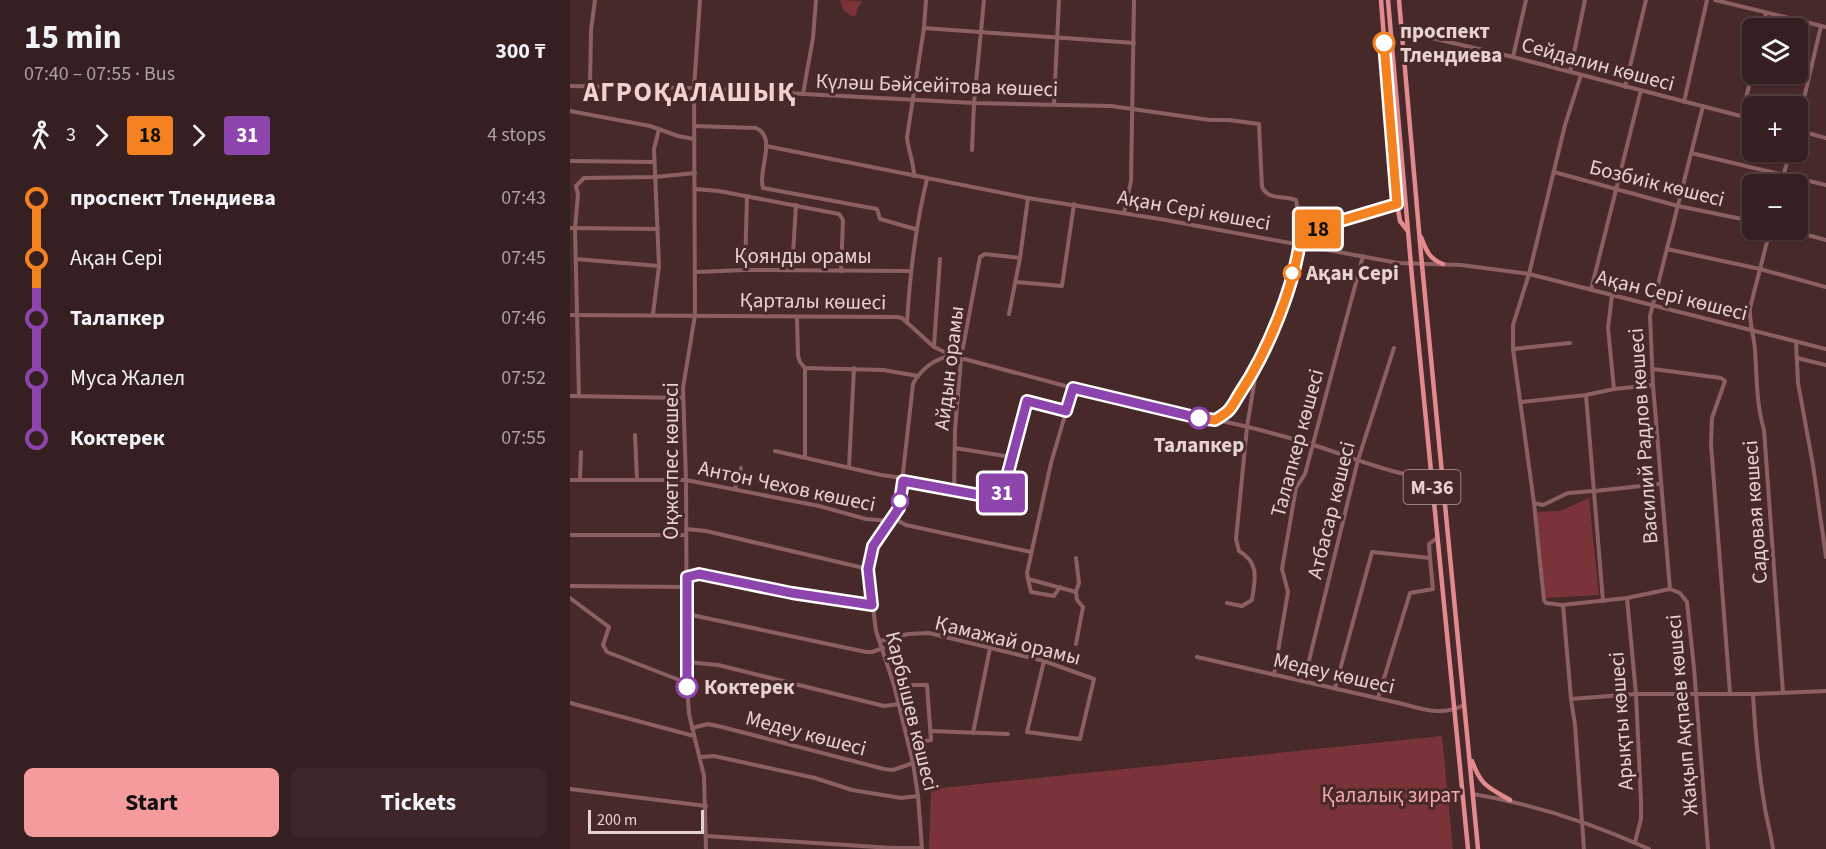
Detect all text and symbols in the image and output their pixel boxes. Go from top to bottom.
text: 15 min [24,14,122,61]
place label: проспект Тлендиева [1400,16,1502,70]
map controls [1742,18,1808,240]
button: layers [1742,18,1808,84]
street label: Сейдалин көшесі [1518,29,1678,99]
marker: проспект Тлендиева [1373,32,1395,54]
text: 300 ₸ [495,35,546,67]
text: 07:40 – 07:55 · Bus [24,60,175,88]
street label: Күләш Бәйсейітова көшесі [815,66,1059,104]
district label: АГРОҚАЛАШЫҚ [582,73,797,112]
button: + [1742,96,1808,162]
icon: walk [24,119,57,152]
icon: forward [85,119,118,152]
icon: forward [182,119,215,152]
text: 18 [139,120,161,150]
text: 31 [236,120,258,150]
text: 3 [66,121,76,149]
text: 4 stops [487,121,546,149]
street label: Бозбиік көшесі [1586,152,1728,214]
button: − [1742,174,1808,240]
text: проспект Тлендиева [70,182,276,214]
street label: Ақан Сері көшесі [1115,182,1273,238]
text: 07:43 [501,184,546,212]
line badge: 18 [1291,210,1345,248]
text: 18 [1307,214,1329,244]
street label: Қоянды орамы [734,241,872,271]
text: Ақан Серi [70,242,163,274]
text: 07:45 [501,244,546,272]
place label: Ақан Серi [1305,258,1399,288]
street label: Ақан Сері көшесі [1593,262,1751,328]
marker: Ақан Серi [1283,264,1301,282]
street label: Қарталы көшесі [739,285,887,317]
text: Талапкер [70,302,165,334]
text: 07:46 [501,304,546,332]
street label: Айдын орамы [926,304,972,432]
street label: Василий Радлов көшесі [1620,327,1666,545]
text: Муса Жалел [70,362,185,394]
text: 07:52 [501,364,546,392]
street label: Талапкер көшесі [1263,366,1331,520]
street label: Оқжетпес көшесі [656,382,686,540]
marker: Талапкер [1188,407,1210,429]
text: Коктерек [70,422,165,454]
text: 07:55 [501,424,546,452]
place label: Талапкер [1154,430,1244,460]
street label: Атбасар көшесі [1299,438,1363,582]
street label: Садовая көшесі [1735,439,1775,585]
street label: Антон Чехов көшесі [696,453,878,519]
road number: M-36 [1404,470,1460,504]
line badge: 31 [975,474,1029,512]
text: 31 [991,478,1013,508]
unlabelled marker [891,492,909,510]
street label: Қамажай орамы [932,607,1084,673]
street label: Жақып Ақпаев көшесі [1658,613,1706,817]
street label: Карбышев көшесі [878,628,946,794]
street label: Медеу көшесі [1270,644,1398,702]
street label: Арықты көшесі [1601,651,1641,791]
place label: Коктерек [704,672,795,702]
marker: Коктерек [676,676,698,698]
street label: Медеу көшесі [742,703,870,763]
button: Start [24,768,279,837]
button: Tickets [291,768,546,837]
park label: Қалалық зират [1321,780,1461,810]
scale bar [588,807,704,834]
text: 200 m [597,809,637,831]

